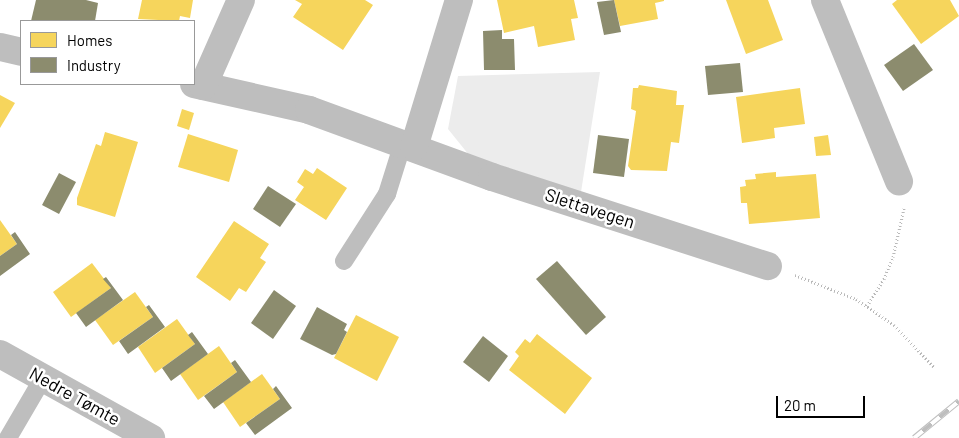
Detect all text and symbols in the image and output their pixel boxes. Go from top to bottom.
legend [20,20,195,85]
text: Homes [67,31,112,49]
text: Industry [67,56,121,74]
street label: Slettavegen [542,183,638,233]
street label: Nedre Tømte [26,362,124,430]
scale bar [779,386,868,418]
text: 20 m [784,396,816,414]

